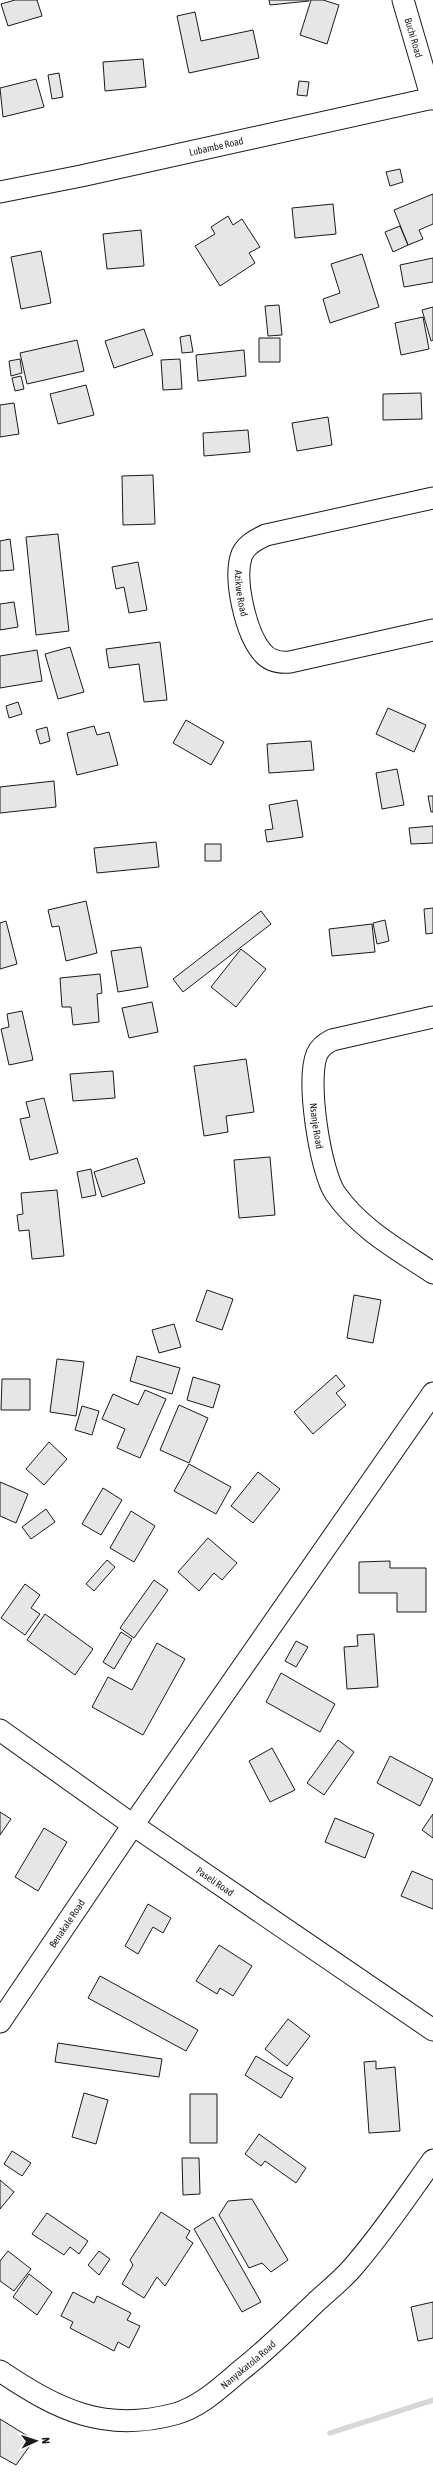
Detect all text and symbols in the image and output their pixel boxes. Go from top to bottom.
street label: Buchi Road [403,16,425,59]
street label: Lubambe Road [188,135,244,157]
street label: Azikwe Road [233,570,251,618]
street label: Nsanje Road [308,1102,326,1150]
street label: Paseli Road [194,1865,236,1898]
street label: Benakale Road [47,1897,87,1949]
street label: Nanyakatola Road [218,2338,278,2391]
north arrow [16,2421,56,2461]
text: N [40,2437,52,2444]

